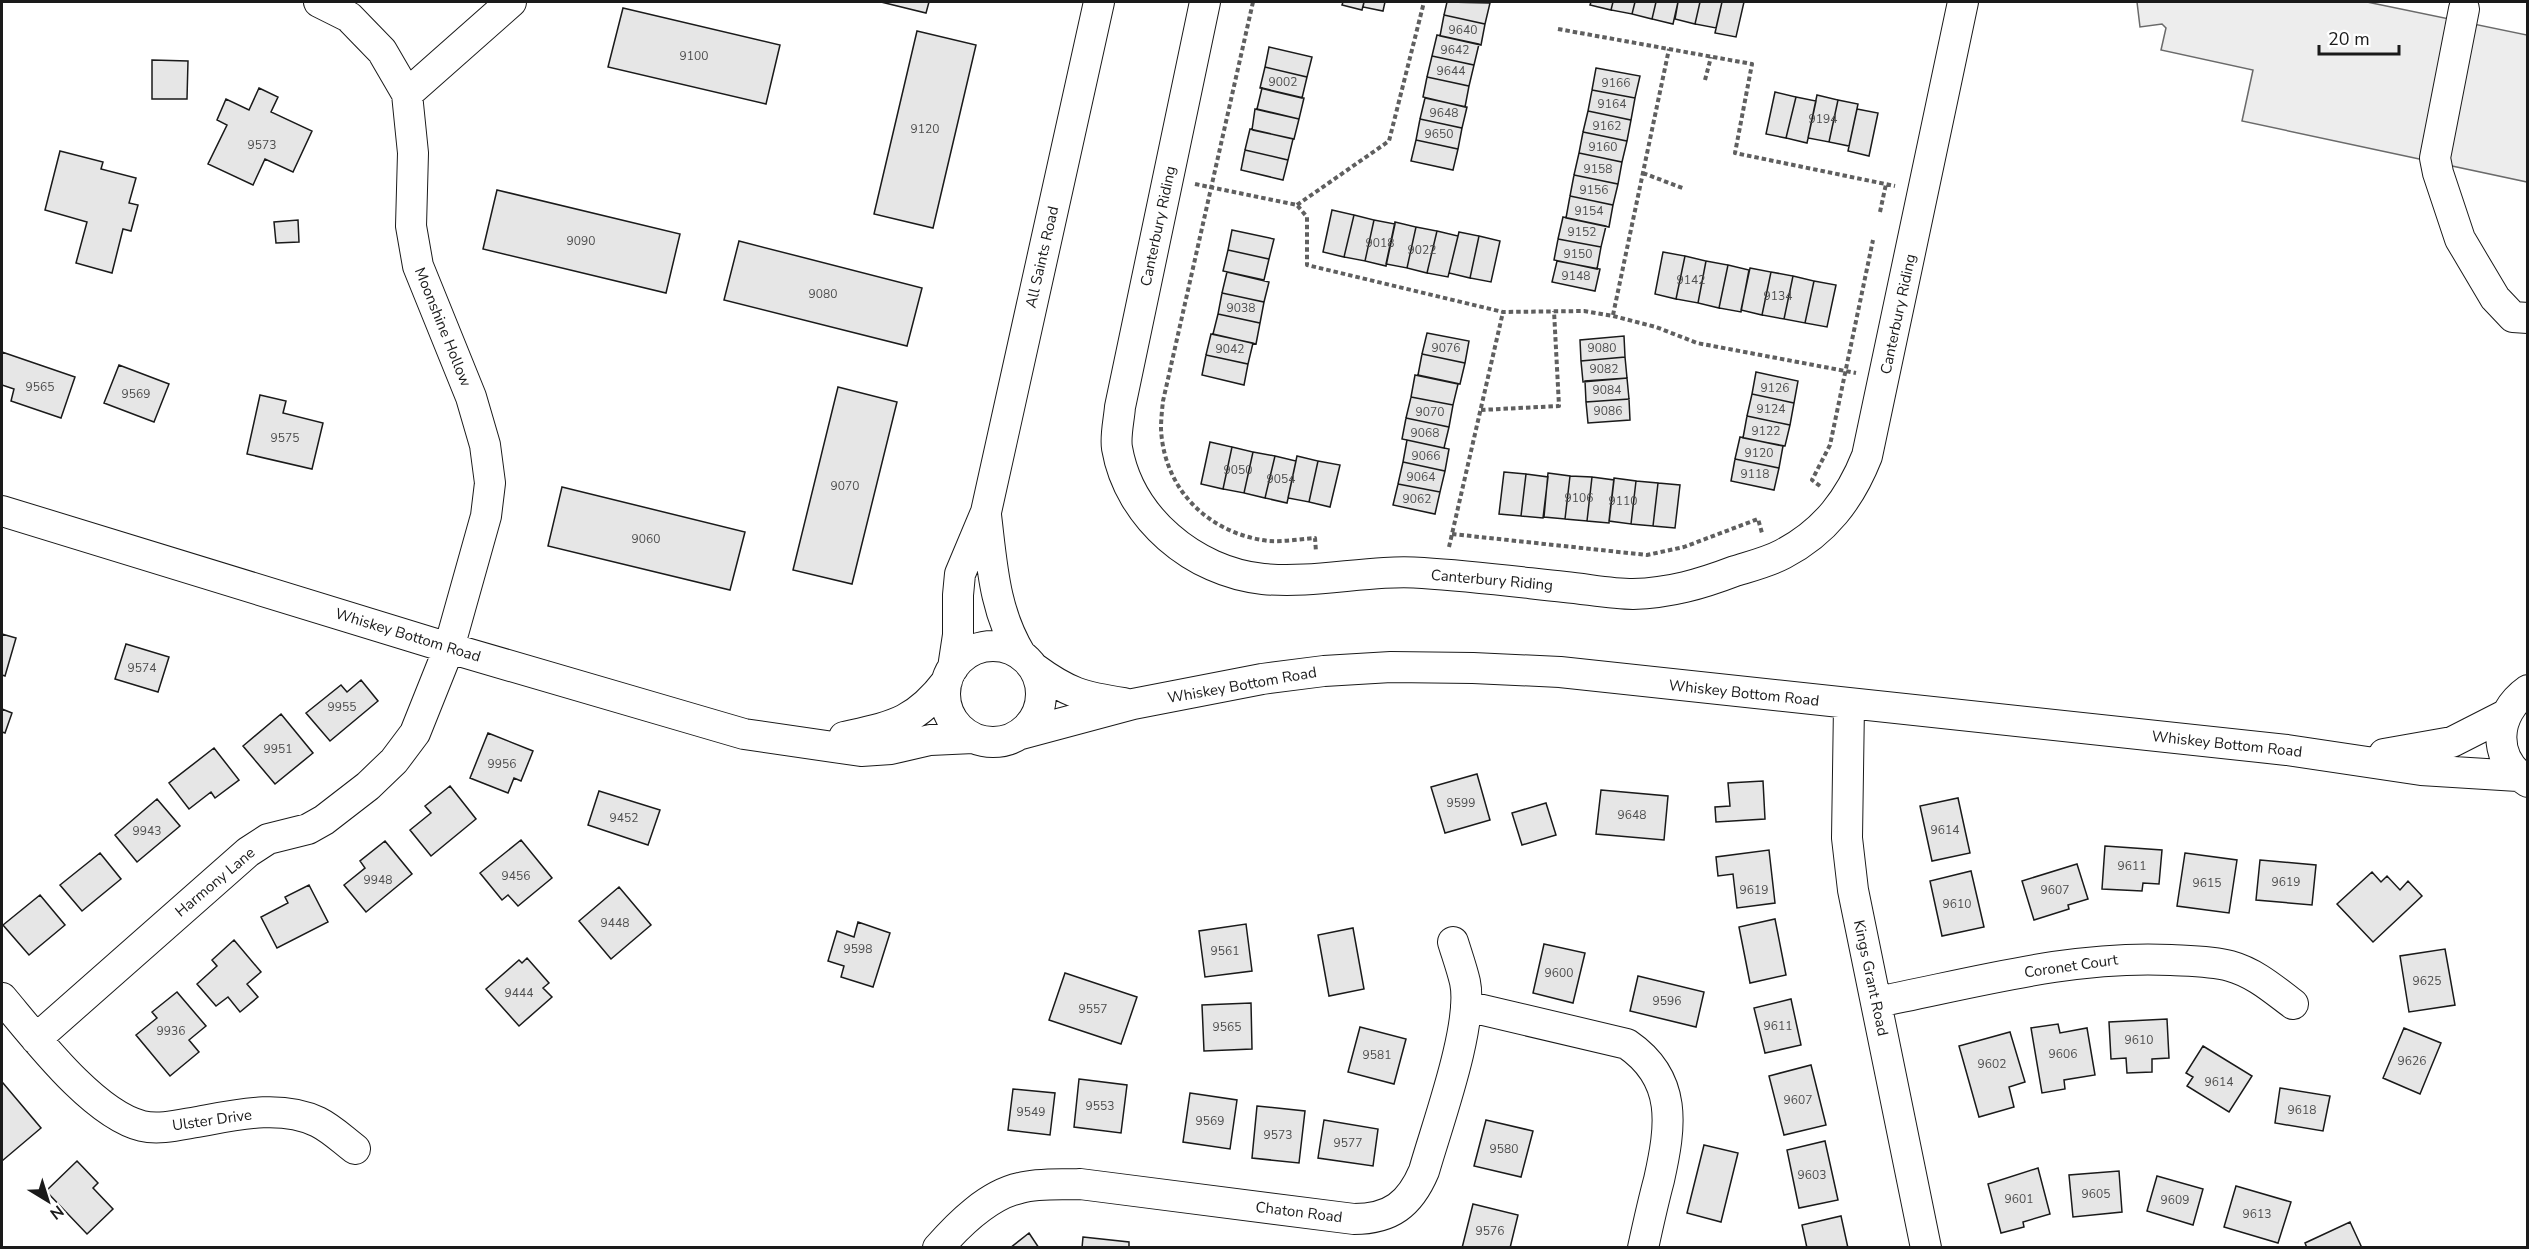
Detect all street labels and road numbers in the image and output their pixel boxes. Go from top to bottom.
street label: Canterbury Riding [1135,164,1181,288]
street label: All Saints Road [1021,204,1063,310]
street label: Canterbury Riding [1875,252,1921,376]
street label: Moonshine Hollow [410,264,476,390]
street label: Canterbury Riding [1430,565,1554,595]
street label: Whiskey Bottom Road [333,603,483,667]
street label: Whiskey Bottom Road [1166,662,1318,708]
street label: Whiskey Bottom Road [1668,675,1820,711]
street label: Whiskey Bottom Road [2151,726,2303,762]
street label: Harmony Lane [171,843,259,921]
street label: Kings Grant Road [1849,918,1893,1038]
street label: Coronet Court [2023,949,2120,982]
street label: Ulster Drive [171,1105,253,1135]
street label: Chaton Road [1254,1197,1344,1227]

